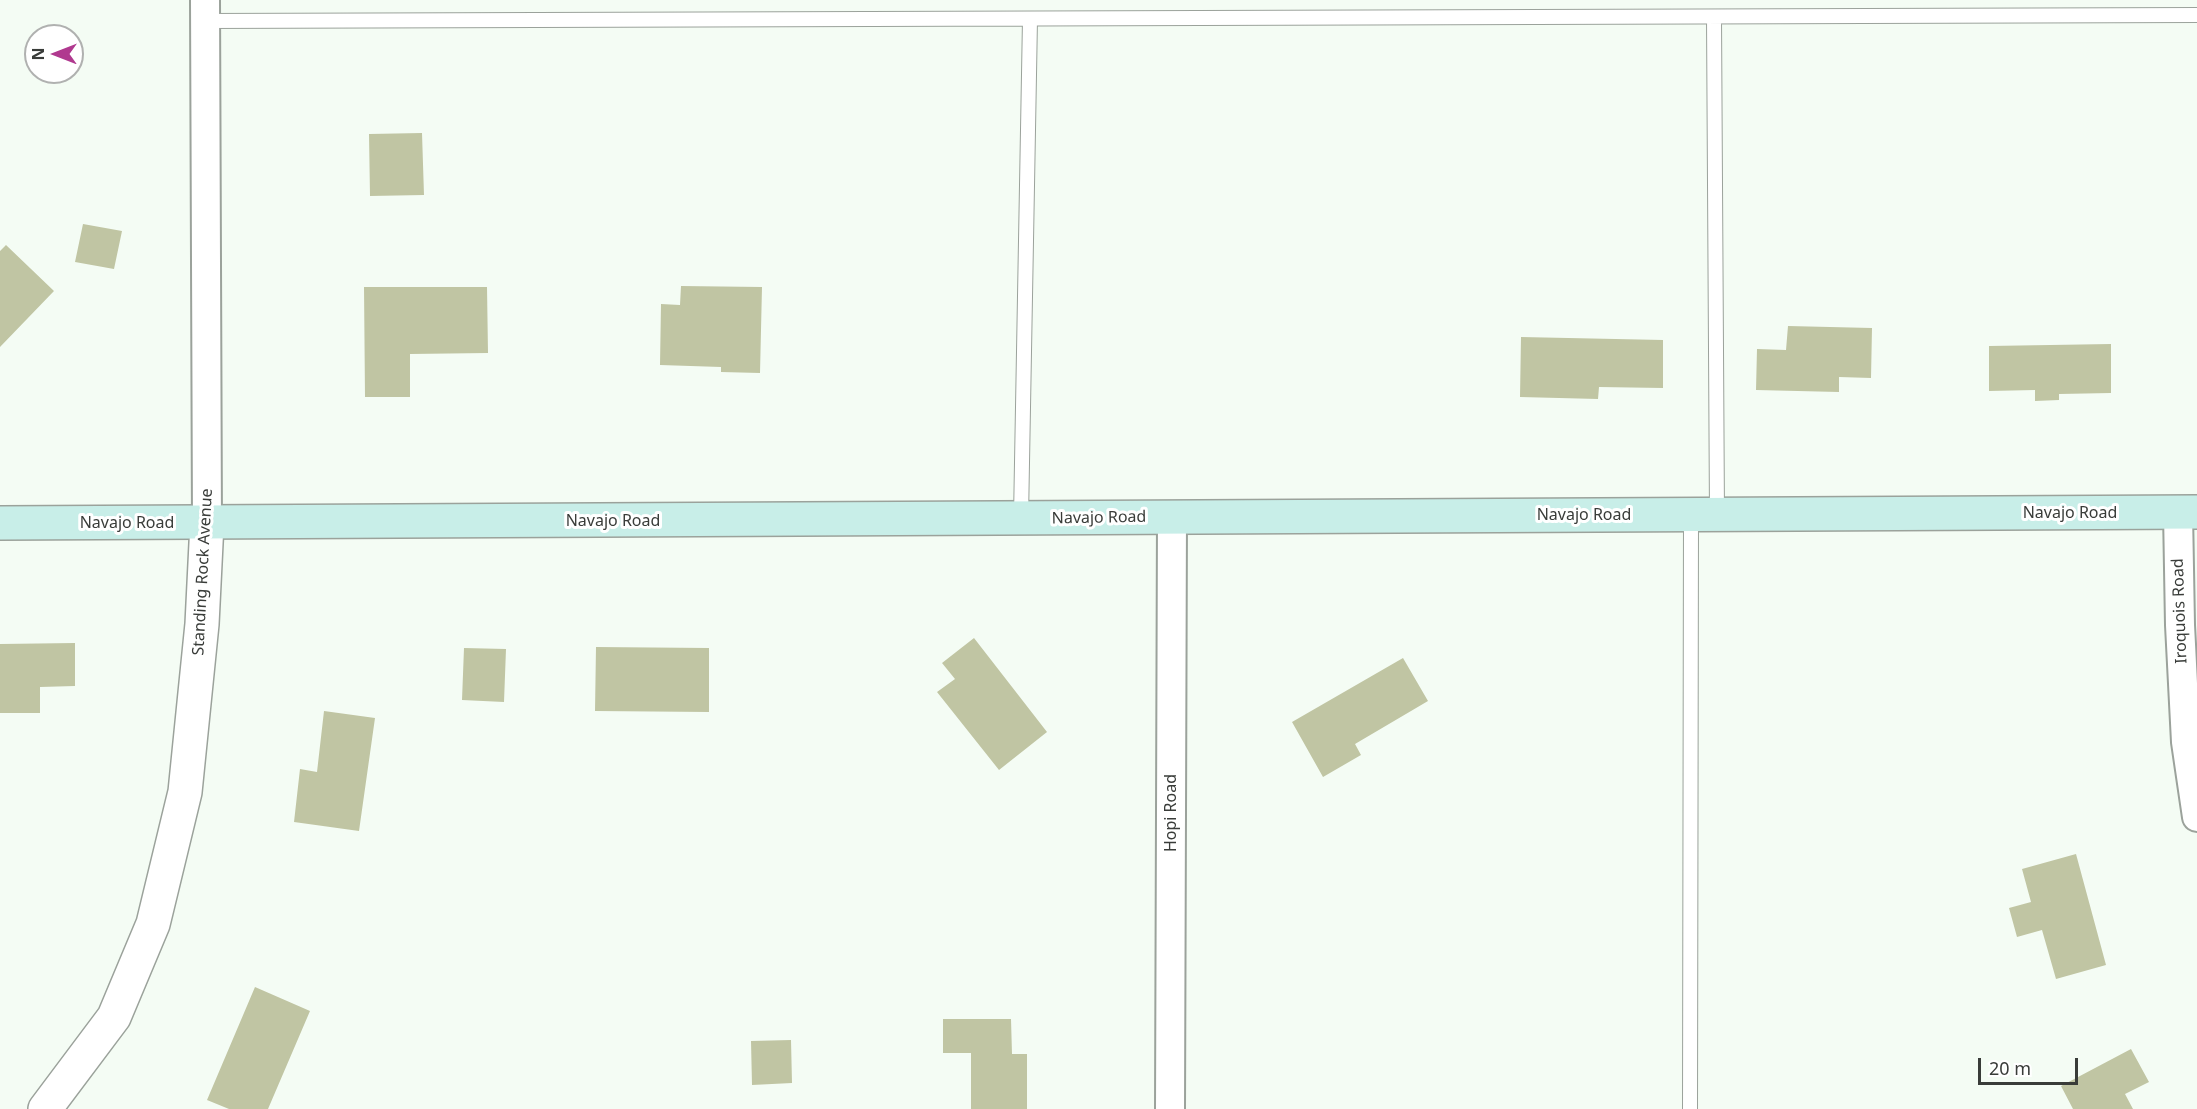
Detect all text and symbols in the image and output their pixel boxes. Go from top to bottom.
north arrow [24,24,84,84]
text: N [27,48,49,61]
street label: Standing Rock Avenue [189,488,217,656]
street label: Navajo Road [2023,503,2117,523]
street label: Navajo Road [1537,505,1631,525]
street label: Navajo Road [1052,508,1146,528]
street label: Navajo Road [566,511,660,531]
street label: Navajo Road [80,513,174,533]
street label: Iroquois Road [2169,558,2191,664]
street label: Hopi Road [1161,774,1181,852]
scale bar [1981,1046,2082,1084]
text: 20 m [1989,1056,2031,1080]

